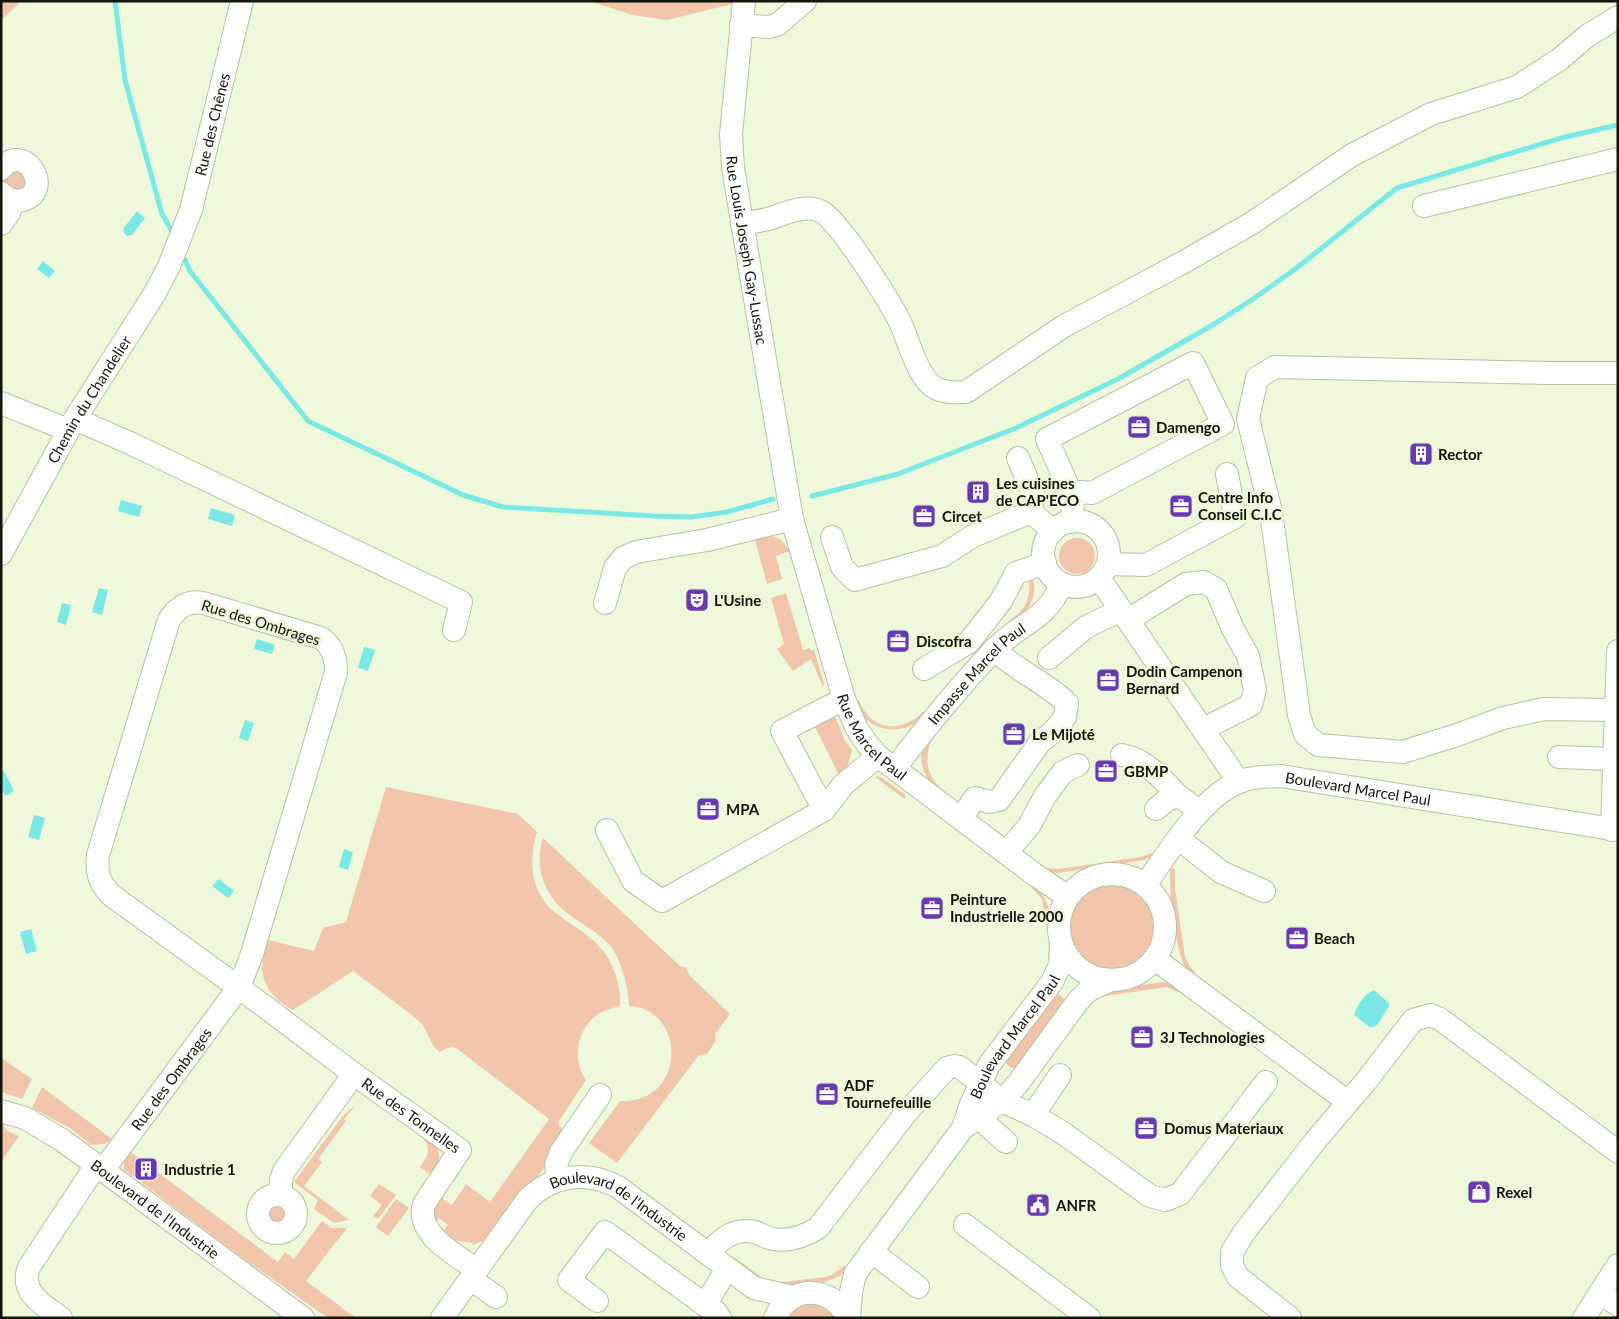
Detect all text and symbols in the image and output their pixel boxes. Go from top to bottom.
street label: Rue des Chênes [191,71,233,177]
street label: Rue Louis Joseph Gay-Lussac [723,155,772,346]
street label: Chemin du Chandelier [43,332,135,466]
office icon: Damengo [1126,414,1152,440]
place label: Damengo [1156,418,1221,436]
building icon: Rector [1408,441,1434,467]
place label: Rector [1438,445,1483,463]
place label: Les cuisines de CAP'ECO [996,474,1079,509]
building icon: Les cuisines de CAP'ECO [965,479,991,505]
place label: Centre Info Conseil C.I.C [1198,488,1282,523]
office icon: Centre Info Conseil C.I.C [1168,493,1194,519]
office icon: Circet [911,503,937,529]
place label: Circet [942,507,982,525]
theatre icon: L'Usine [684,587,710,613]
place label: L'Usine [714,591,761,609]
street label: Rue des Ombrages [199,595,323,649]
street label: Impasse Marcel Paul [924,619,1029,728]
office icon: Discofra [885,628,911,654]
place label: Discofra [916,632,972,650]
place label: Dodin Campenon Bernard [1126,662,1243,697]
office icon: Dodin Campenon Bernard [1095,667,1121,693]
street label: Rue Marcel Paul [834,692,911,784]
office icon: Le Mijoté [1001,721,1027,747]
place label: Le Mijoté [1032,725,1095,743]
office icon: GBMP [1093,758,1119,784]
place label: GBMP [1124,762,1168,780]
street label: Boulevard Marcel Paul [1284,768,1432,809]
office icon: MPA [695,796,721,822]
place label: MPA [726,800,760,818]
place label: Peinture Industrielle 2000 [950,890,1064,925]
office icon: Peinture Industrielle 2000 [919,895,945,921]
office icon: Beach [1284,925,1310,951]
place label: Beach [1314,929,1355,947]
street label: Boulevard Marcel Paul [966,972,1063,1101]
street label: Rue des Ombrages [127,1024,215,1134]
office icon: 3J Technologies [1129,1024,1155,1050]
place label: 3J Technologies [1160,1028,1265,1046]
street label: Rue des Tonnelles [358,1074,464,1157]
place label: ADF Tournefeuille [843,1076,931,1111]
office icon: ADF Tournefeuille [814,1081,840,1107]
office icon: Domus Materiaux [1133,1115,1159,1141]
place label: Domus Materiaux [1164,1119,1284,1137]
street label: Boulevard de l'Industrie [88,1156,223,1262]
building icon: Industrie 1 [133,1156,159,1182]
place label: Industrie 1 [164,1160,236,1178]
street label: Boulevard de l'Industrie [546,1168,691,1245]
shop icon: Rexel [1466,1179,1492,1205]
place label: Rexel [1496,1183,1532,1201]
public building icon: ANFR [1025,1192,1051,1218]
place label: ANFR [1055,1196,1096,1214]

